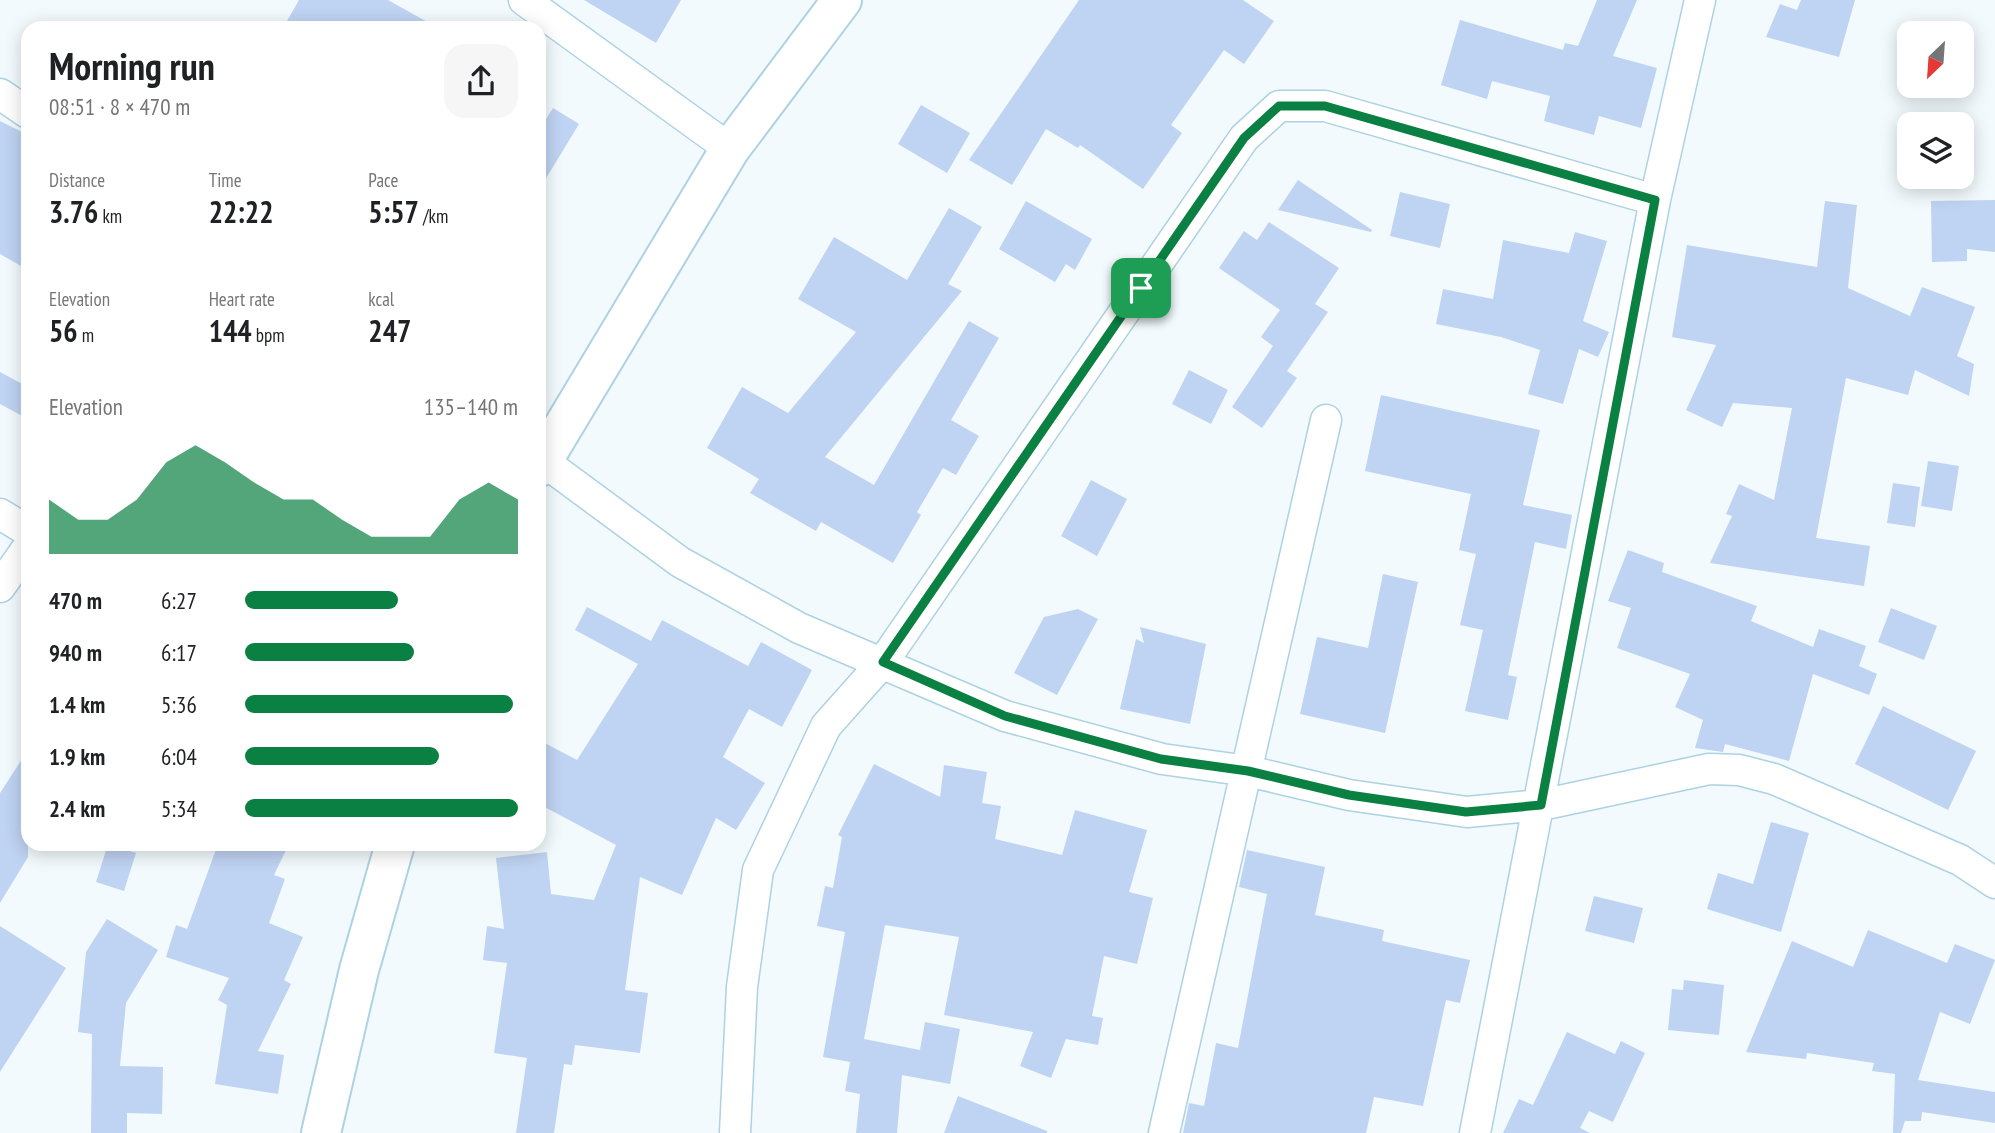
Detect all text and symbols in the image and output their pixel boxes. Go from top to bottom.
north arrow [1897,21,1974,98]
map controls [1897,21,1974,189]
text: Morning run [49,41,215,90]
button: share [444,44,518,118]
text: 08:51 · 8 × 470 m [49,92,190,121]
button: layers [1897,112,1974,189]
text: Distance [49,168,105,192]
text: Time [209,168,242,192]
text: Pace [368,168,398,192]
text: 3.76 [49,192,98,231]
text: 22:22 [209,192,274,231]
text: 5:57 [368,192,419,231]
text: km [98,204,122,228]
text: /km [419,204,448,228]
pin [1111,258,1171,318]
icon: arrive [1122,269,1160,307]
text: Elevation [49,287,110,311]
text: Heart rate [209,287,275,311]
text: kcal [368,287,394,311]
text: 56 [49,311,78,350]
text: 144 [209,311,252,350]
text: 247 [368,311,411,350]
text: m [78,323,94,347]
text: bpm [252,323,285,347]
text: Elevation [49,392,123,421]
text: 135–140 m [424,392,518,421]
text: 470 m [49,586,102,615]
text: 6:27 [161,586,197,615]
text: 940 m [49,638,102,667]
text: 6:17 [161,638,197,667]
text: 1.4 km [49,690,105,719]
text: 5:36 [161,690,197,719]
text: 1.9 km [49,742,105,771]
text: 6:04 [161,742,197,771]
text: 2.4 km [49,794,105,823]
text: 5:34 [161,794,197,823]

